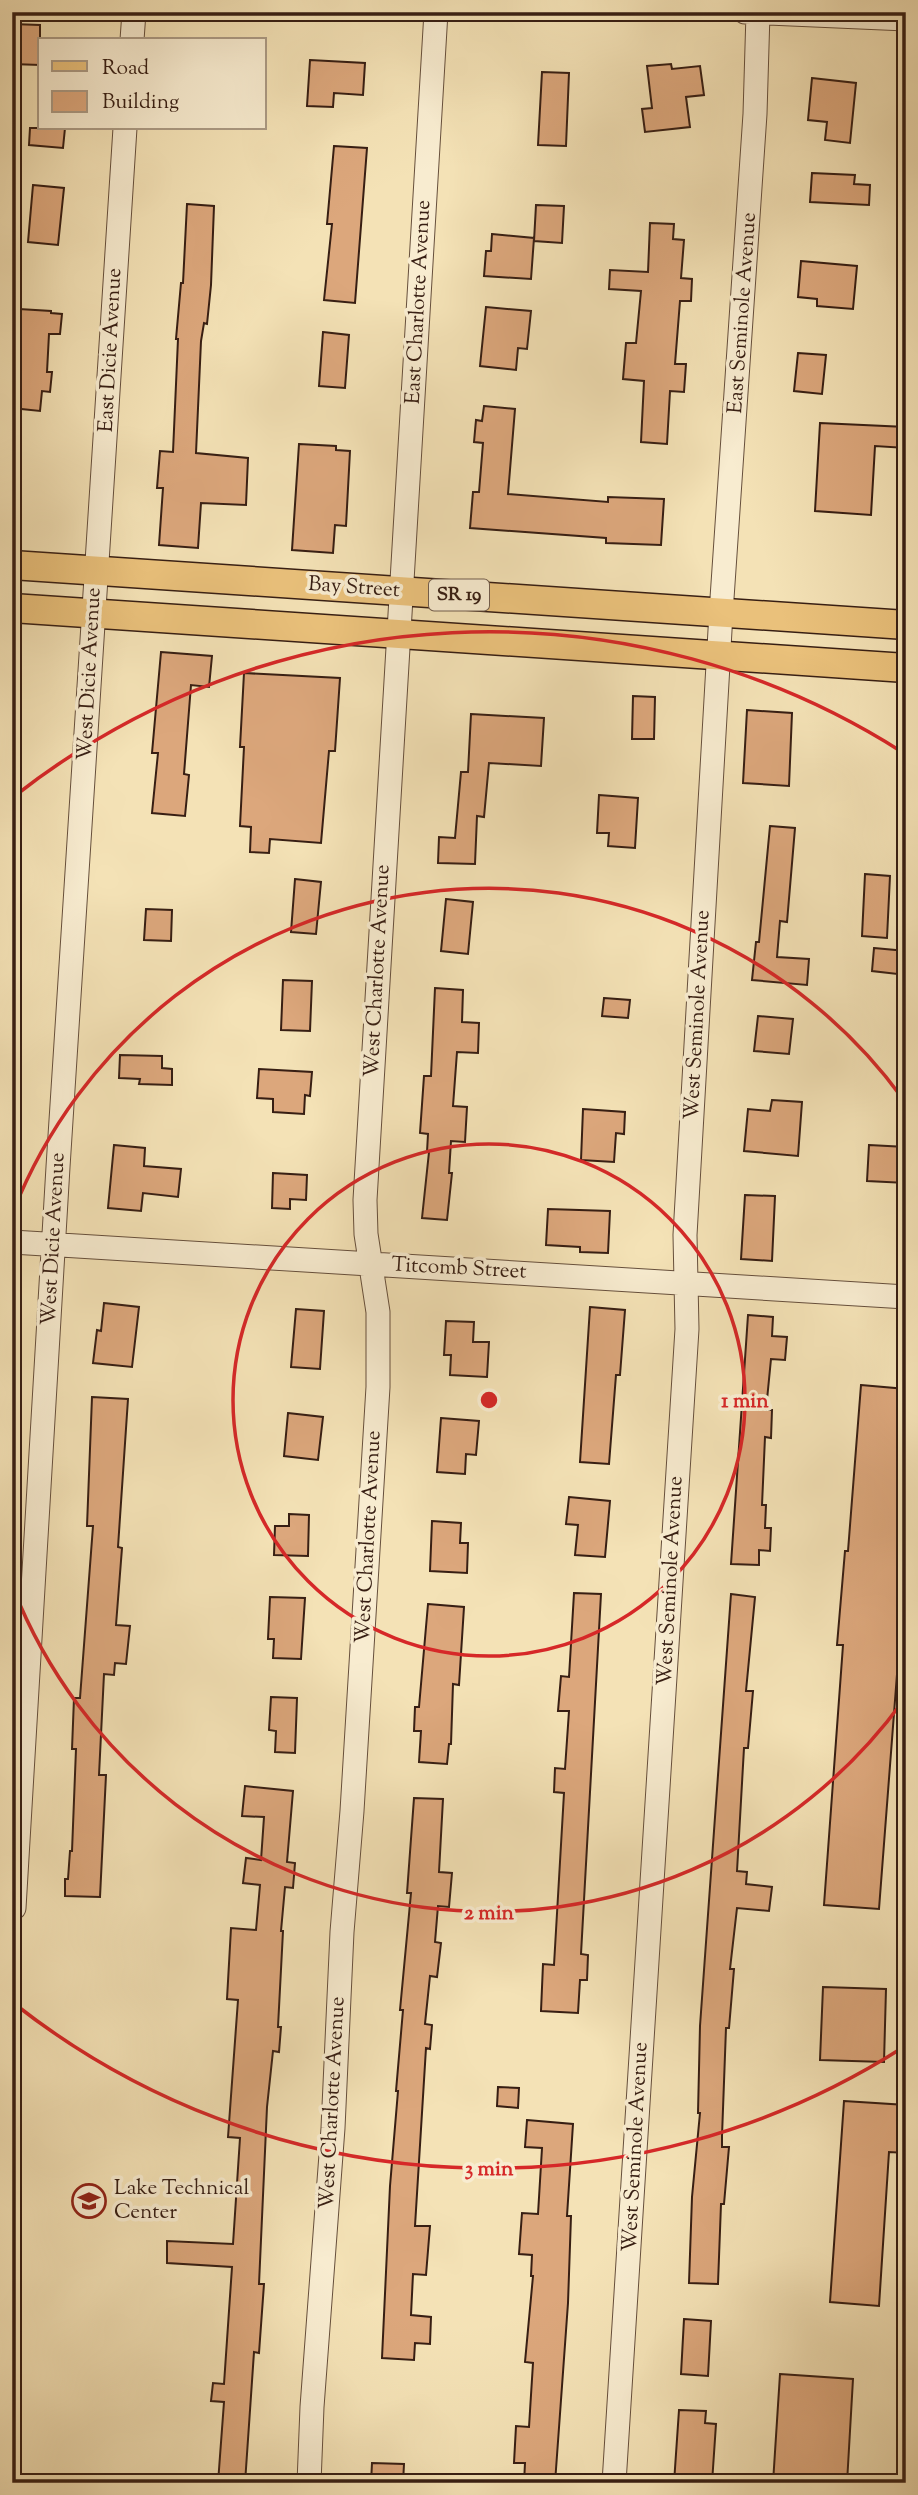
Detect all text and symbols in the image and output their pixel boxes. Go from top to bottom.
legend [38,38,266,130]
text: Road [102,54,149,84]
text: Building [102,88,179,118]
street label: East Charlotte Avenue [399,199,439,405]
street label: East Seminole Avenue [721,211,765,415]
street label: East Dicie Avenue [92,267,130,433]
street label: Bay Street [307,570,401,606]
road number: SR 19 [429,580,489,610]
street label: West Dicie Avenue [70,587,110,761]
street label: West Charlotte Avenue [357,864,399,1078]
street label: West Seminole Avenue [678,909,718,1121]
street label: West Dicie Avenue [34,1152,74,1326]
street label: Titcomb Street [391,1250,527,1288]
text: 1 min [721,1387,769,1417]
centre of rings [477,1388,501,1412]
street label: West Charlotte Avenue [348,1430,390,1644]
street label: West Seminole Avenue [651,1475,691,1687]
text: 2 min [464,1899,515,1929]
street label: West Charlotte Avenue [312,1996,354,2210]
street label: West Seminole Avenue [616,2041,656,2253]
text: 3 min [465,2155,514,2185]
place label: Lake Technical Center [114,2174,250,2228]
school or university icon: Lake Technical Center [70,2182,108,2220]

